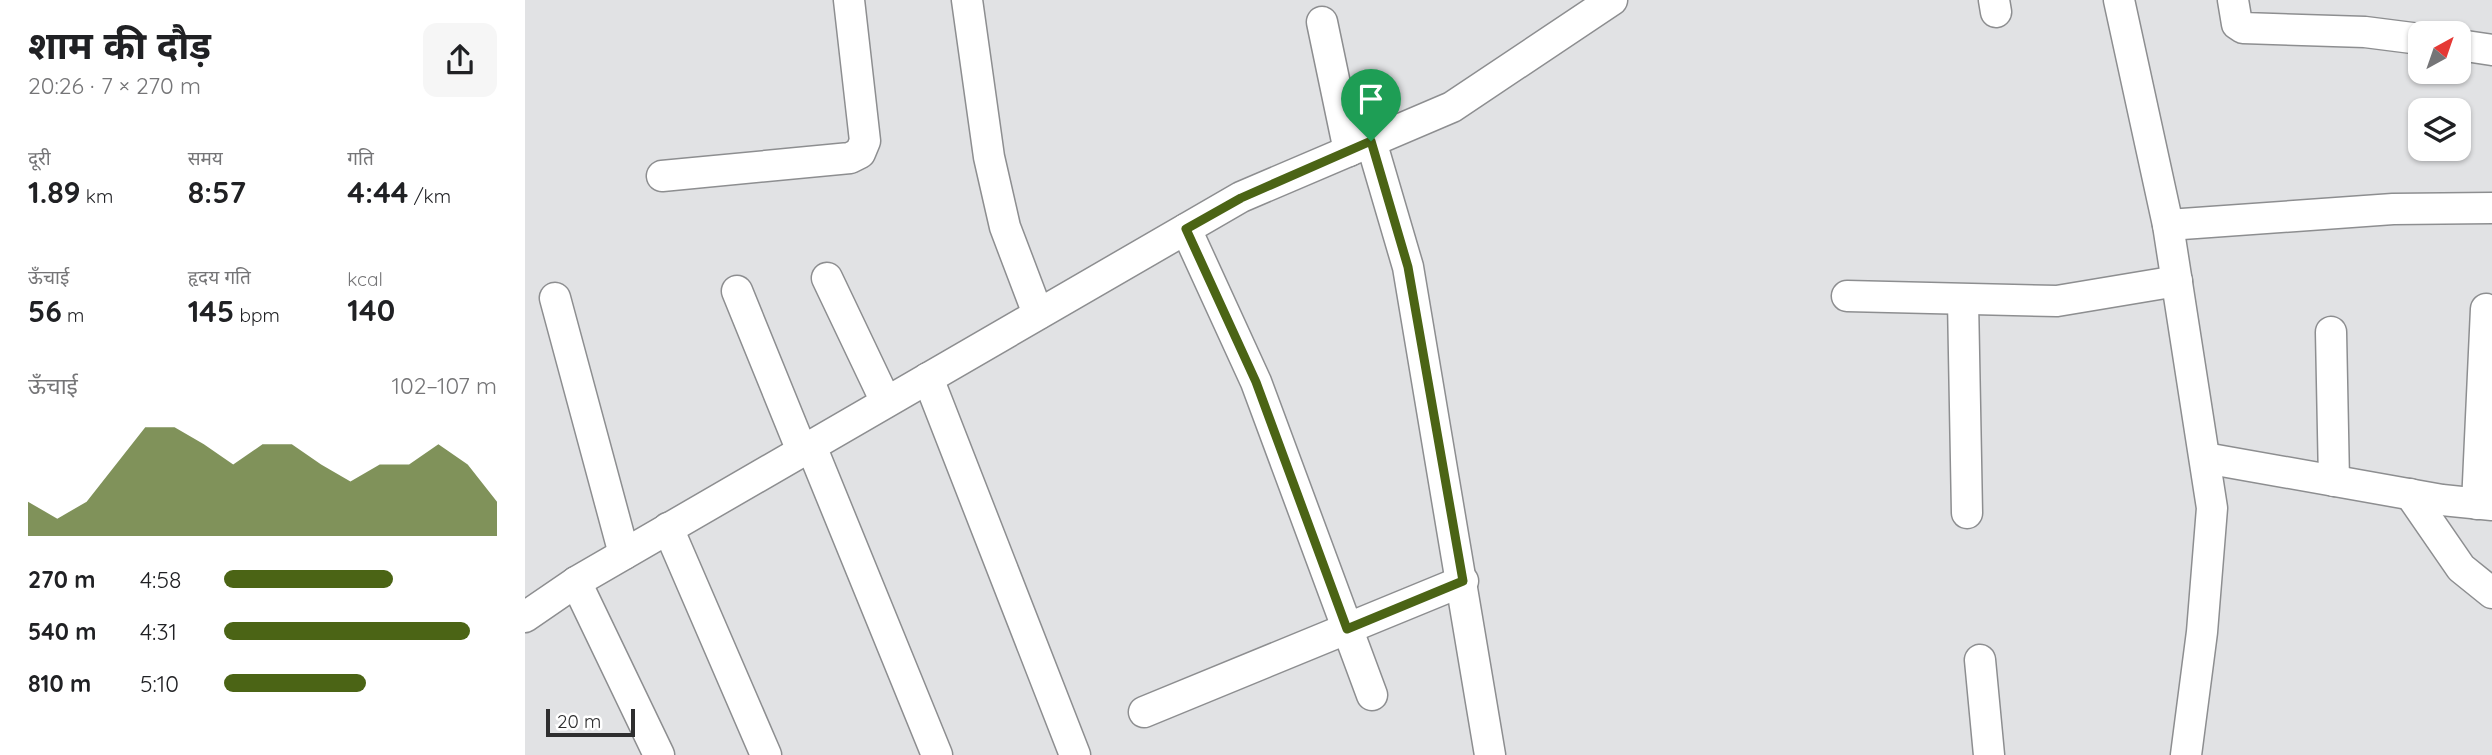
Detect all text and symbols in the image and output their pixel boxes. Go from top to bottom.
text: शाम की दौड़ [28,21,211,69]
north arrow [2408,21,2471,84]
map controls [2408,21,2471,161]
button: share [423,23,497,97]
pin [1341,69,1401,141]
text: 20:26 · 7 × 270 m [28,71,201,100]
icon: arrive [1352,80,1390,118]
button: layers [2408,98,2471,161]
text: दूरी [28,146,51,170]
text: समय [188,146,223,170]
text: गति [347,146,374,170]
text: 1.89 [28,173,81,211]
text: 8:57 [188,173,246,211]
text: 4:44 [347,173,408,211]
text: km [81,184,113,208]
text: /km [408,184,451,208]
text: ऊँचाई [28,265,69,289]
text: हृदय गति [188,265,251,289]
text: kcal [347,267,383,291]
text: 140 [347,291,395,329]
text: 56 [28,292,62,330]
text: 145 [188,292,234,330]
text: m [62,303,84,327]
text: bpm [234,303,280,327]
text: ऊँचाई [28,371,78,400]
text: 102–107 m [391,371,497,400]
text: 270 m [28,565,95,594]
text: 4:58 [140,565,181,594]
text: 540 m [28,617,97,646]
text: 4:31 [140,617,177,646]
text: 810 m [28,669,91,698]
text: 5:10 [140,669,179,698]
scale bar [546,706,635,738]
text: 20 m [557,709,601,733]

